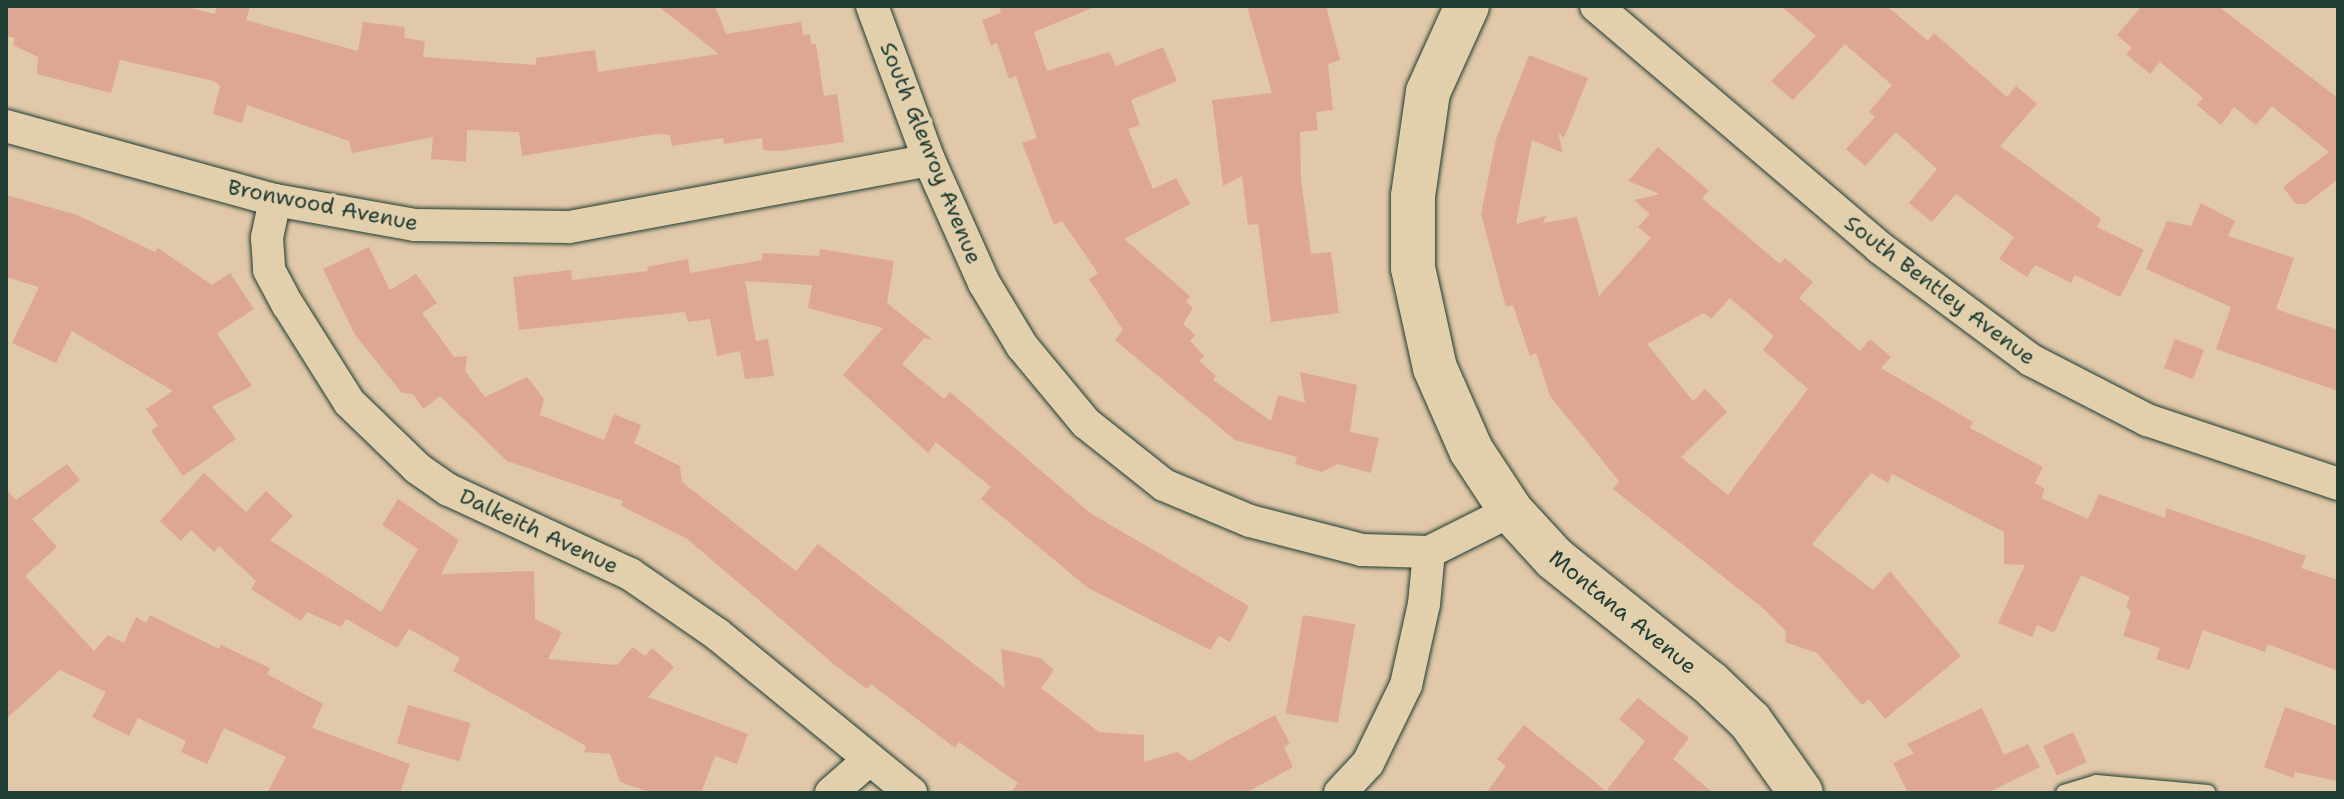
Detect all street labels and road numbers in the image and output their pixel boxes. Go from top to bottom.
street label: South Glenroy Avenue [874,38,988,268]
street label: Bronwood Avenue [226,174,420,236]
street label: South Bentley Avenue [1839,210,2041,370]
street label: Dalkeith Avenue [455,483,623,579]
street label: Montana Avenue [1544,544,1702,680]

